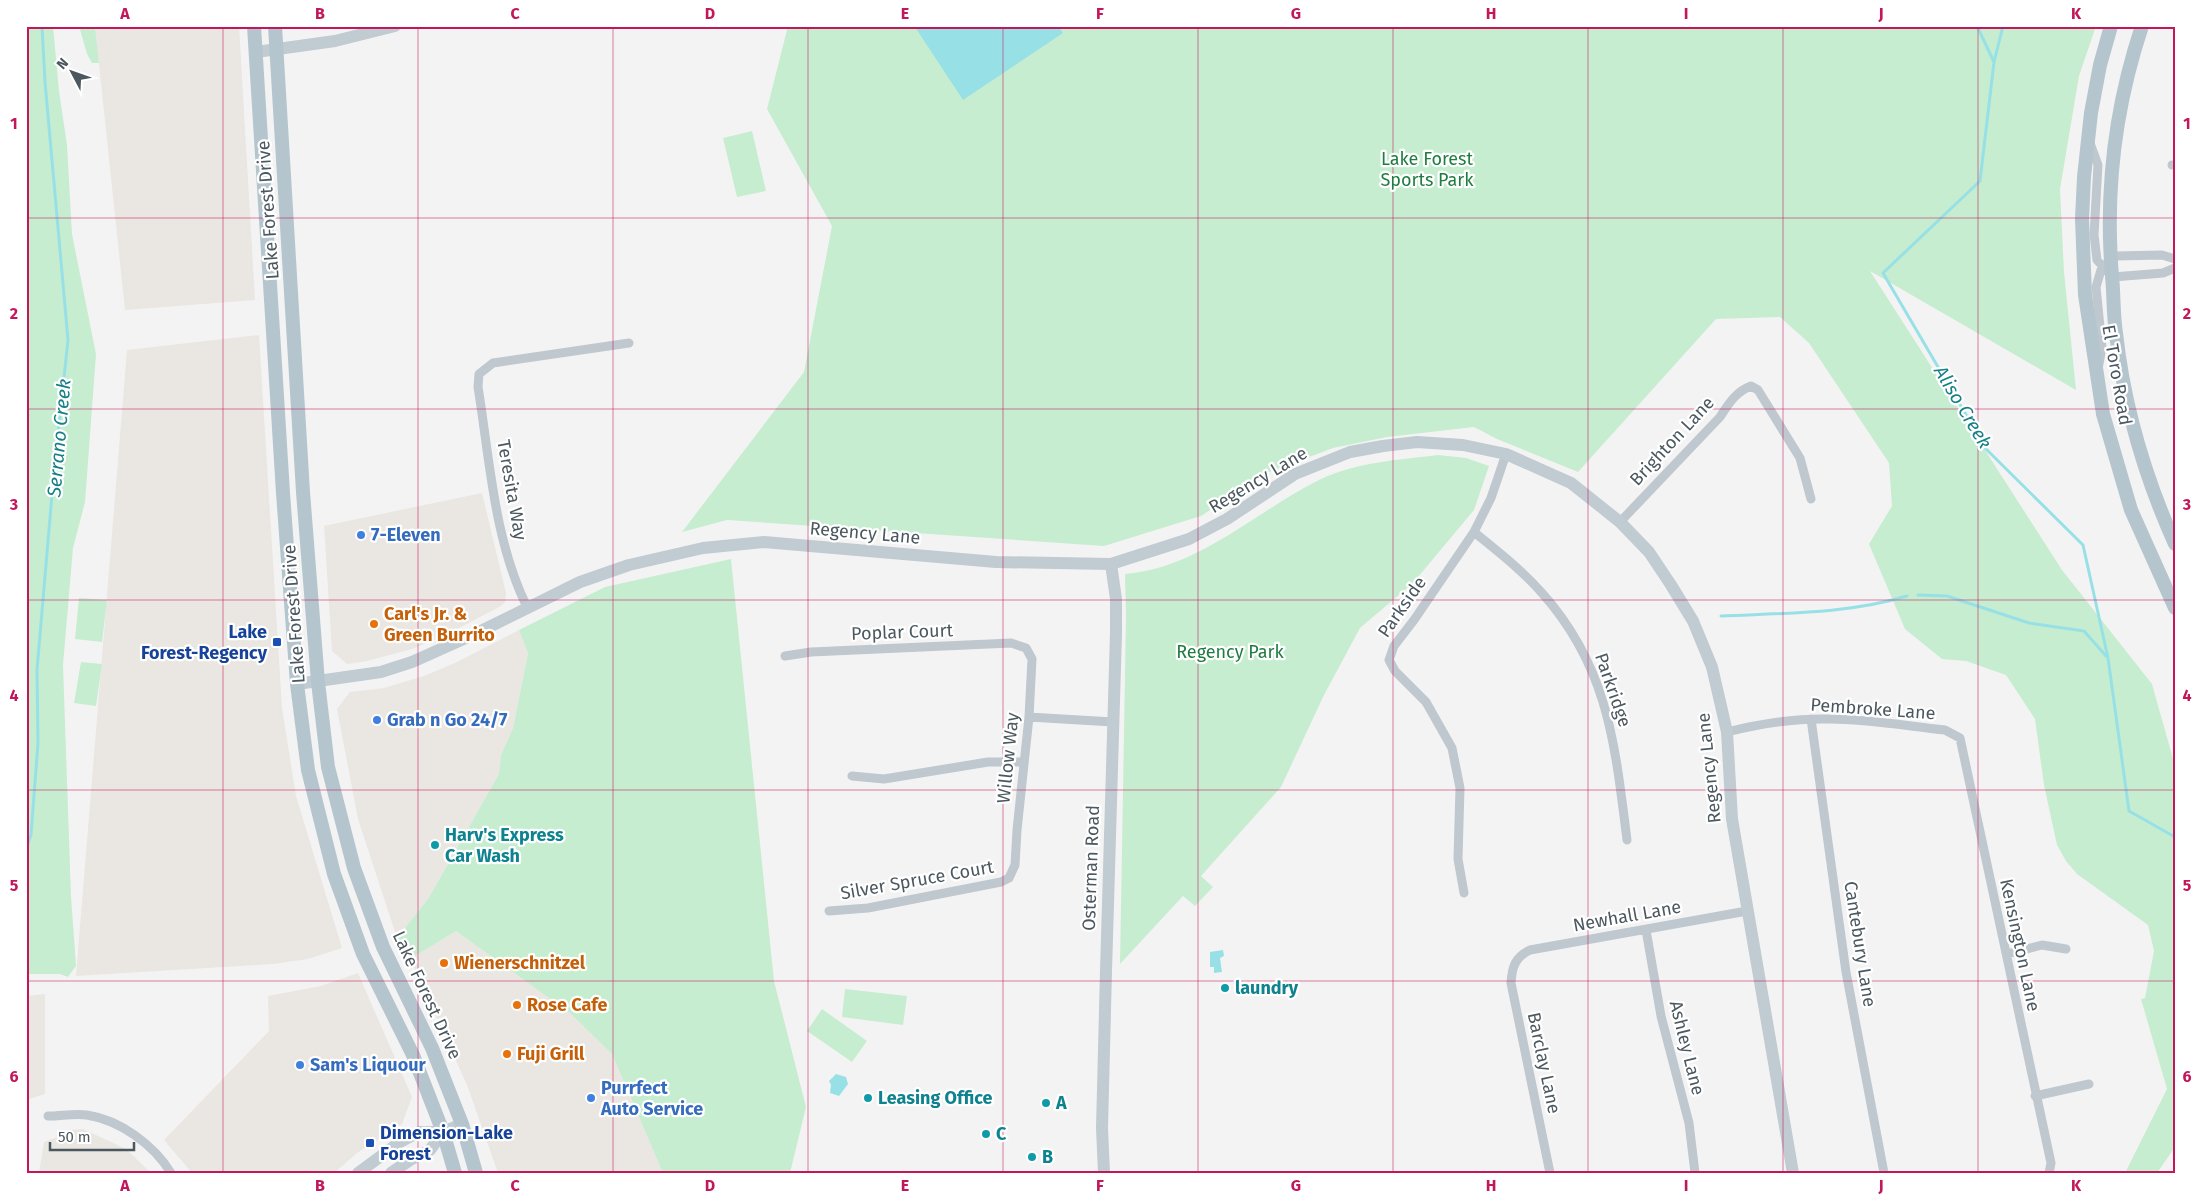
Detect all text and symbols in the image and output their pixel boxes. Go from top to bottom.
text: A [119,4,130,23]
text: B [315,4,325,23]
text: C [510,4,520,23]
text: D [705,4,715,23]
text: E [901,4,909,23]
text: F [1096,4,1104,23]
text: G [1291,4,1301,23]
text: H [1486,4,1496,23]
text: I [1684,4,1688,23]
text: J [1877,4,1884,23]
text: K [2071,4,2082,23]
north arrow [48,48,98,98]
text: N [53,55,72,73]
text: 1 [10,114,18,133]
text: 1 [2183,114,2191,133]
street label: Lake Forest Drive [252,140,284,280]
park label: Lake Forest Sports Park [1380,148,1474,191]
text: 2 [10,304,18,323]
text: 2 [2183,304,2191,323]
street label: El Toro Road [2097,323,2137,427]
water label: Aliso Creek [1929,360,1997,453]
water label: Serrano Creek [42,378,76,499]
street label: Brighton Lane [1625,392,1719,490]
street label: Teresita Way [492,438,532,542]
street label: Regency Lane [1205,442,1311,518]
text: 3 [9,495,18,514]
text: 3 [2182,495,2191,514]
street label: Regency Lane [809,517,921,549]
place label: 7-Eleven [371,524,441,546]
marker: 7-Eleven [355,529,367,541]
street label: Lake Forest Drive [278,544,310,684]
street label: Parkside [1373,572,1431,642]
place label: Carl's Jr. & Green Burrito [384,603,495,646]
marker: Carl's Jr. & Green Burrito [368,618,380,630]
street label: Poplar Court [851,619,954,645]
place label: Lake Forest-Regency [141,621,268,664]
marker: Lake Forest-Regency [271,636,283,648]
park label: Regency Park [1176,641,1285,663]
street label: Parkridge [1590,650,1636,730]
text: 4 [9,686,19,705]
text: 4 [2182,686,2192,705]
street label: Pembroke Lane [1810,694,1936,724]
place label: Grab n Go 24/7 [387,709,508,731]
street label: Willow Way [992,711,1024,805]
street label: Regency Lane [1692,712,1726,824]
marker: Grab n Go 24/7 [371,714,383,726]
street label: Osterman Road [1078,805,1104,931]
place label: Harv's Express Car Wash [445,824,564,867]
marker: Harv's Express Car Wash [429,839,441,851]
street label: Silver Spruce Court [839,856,996,904]
text: 5 [10,876,19,895]
text: 5 [2183,876,2192,895]
street label: Kensington Lane [1995,877,2045,1013]
street label: Cantebury Lane [1839,880,1881,1008]
street label: Newhall Lane [1571,896,1683,936]
street label: Lake Forest Drive [388,927,466,1063]
place label: Wienerschnitzel [454,952,586,974]
marker: Wienerschnitzel [438,957,450,969]
place label: laundry [1235,977,1299,999]
marker: laundry [1219,982,1231,994]
place label: Rose Cafe [527,994,608,1016]
street label: Ashley Lane [1665,998,1709,1098]
marker: Rose Cafe [511,999,523,1011]
street label: Barclay Lane [1523,1010,1565,1116]
place label: Fuji Grill [517,1043,585,1065]
marker: Fuji Grill [501,1048,513,1060]
place label: Sam's Liquour [310,1054,426,1076]
marker: Sam's Liquour [294,1059,306,1071]
text: 6 [9,1067,19,1086]
text: 6 [2182,1067,2192,1086]
place label: Purrfect Auto Service [600,1077,703,1120]
place label: Leasing Office [878,1087,992,1109]
marker: Purrfect Auto Service [585,1092,597,1104]
marker: Leasing Office [862,1092,874,1104]
place label: A [1055,1092,1067,1114]
marker: A [1040,1097,1052,1109]
scale bar [50,1119,134,1151]
place label: Dimension-Lake Forest [380,1122,513,1165]
place label: C [996,1123,1007,1145]
text: 50 m [58,1128,91,1146]
marker: C [980,1128,992,1140]
marker: Dimension-Lake Forest [364,1137,376,1149]
place label: B [1042,1146,1053,1168]
marker: B [1026,1151,1038,1163]
text: A [119,1176,130,1195]
text: B [315,1176,325,1195]
text: C [510,1176,520,1195]
text: D [705,1176,715,1195]
text: E [901,1176,909,1195]
text: F [1096,1176,1104,1195]
text: G [1291,1176,1301,1195]
text: H [1486,1176,1496,1195]
text: I [1684,1176,1688,1195]
text: J [1877,1176,1884,1195]
text: K [2071,1176,2082,1195]

